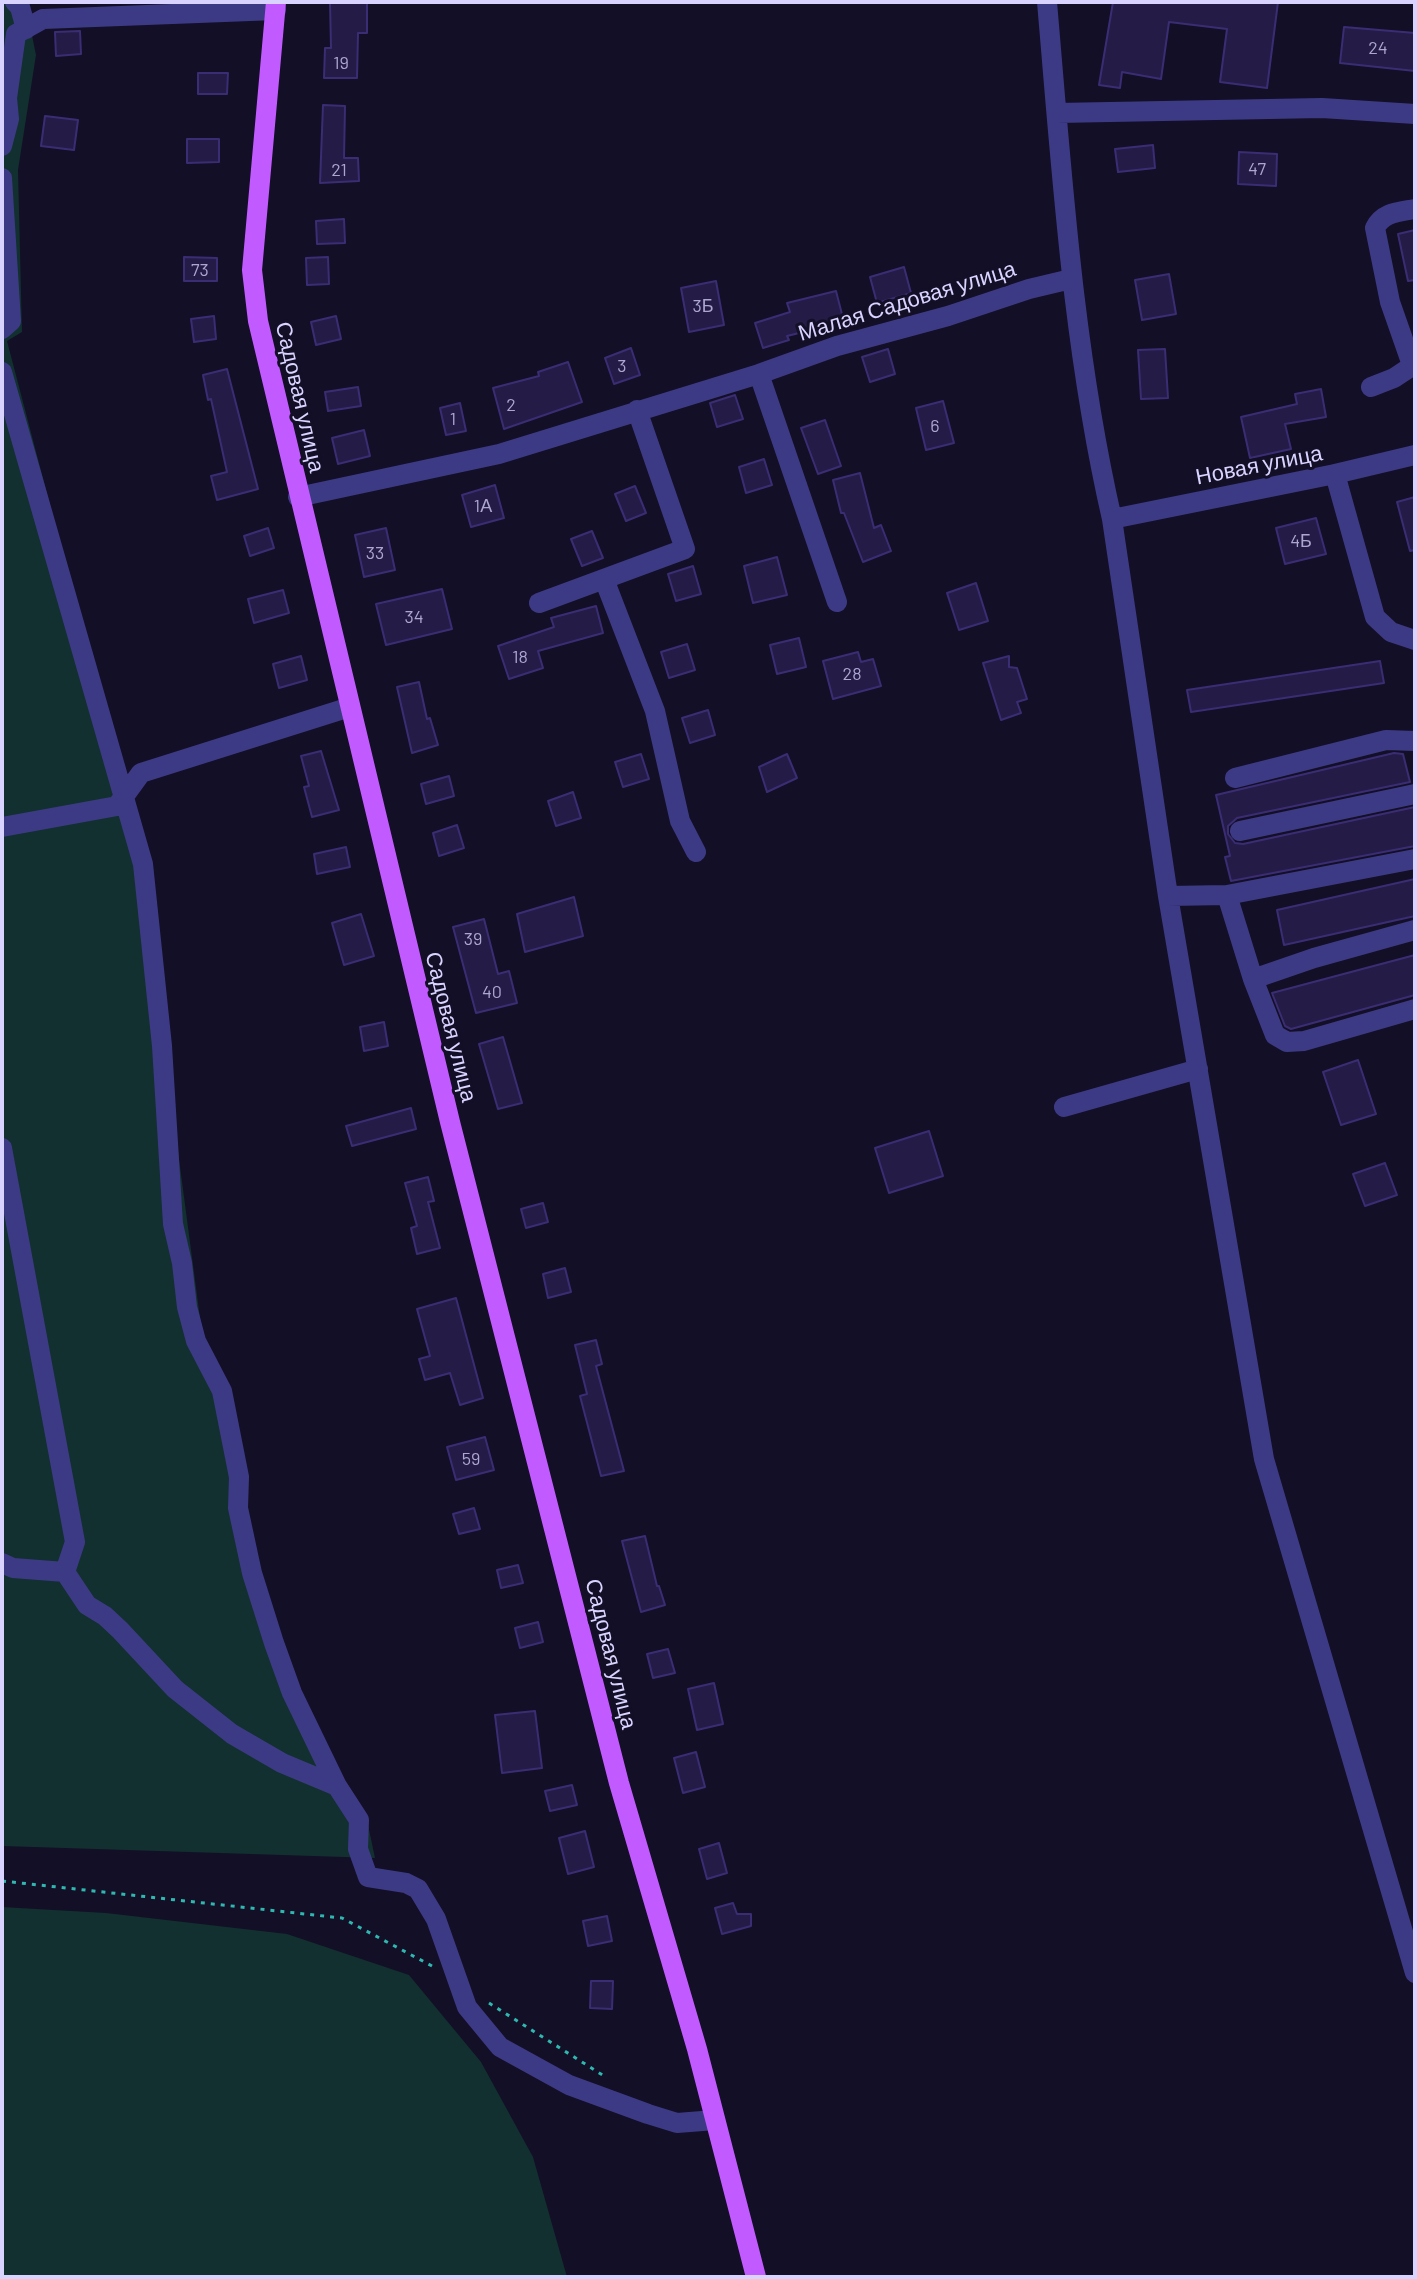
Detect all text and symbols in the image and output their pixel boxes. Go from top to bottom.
house number: 24 [1368,37,1388,59]
house number: 19 [333,52,349,74]
house number: 47 [1248,158,1266,180]
house number: 21 [331,159,347,181]
street label: Малая Садовая улица [795,255,1019,347]
house number: 73 [191,259,209,281]
house number: 3Б [692,295,714,317]
street label: Садовая улица [270,319,330,475]
house number: 3 [617,355,627,377]
house number: 2 [506,394,516,416]
house number: 1 [450,408,456,430]
house number: 6 [930,415,940,437]
street label: Новая улица [1193,440,1325,490]
house number: 1А [474,495,492,517]
house number: 4Б [1290,530,1312,552]
house number: 33 [366,542,384,564]
house number: 34 [404,606,424,628]
house number: 18 [512,646,528,668]
house number: 28 [842,663,862,685]
house number: 39 [464,928,482,950]
street label: Садовая улица [420,949,482,1105]
house number: 40 [482,981,502,1003]
house number: 59 [462,1448,480,1470]
street label: Садовая улица [580,1576,642,1732]

